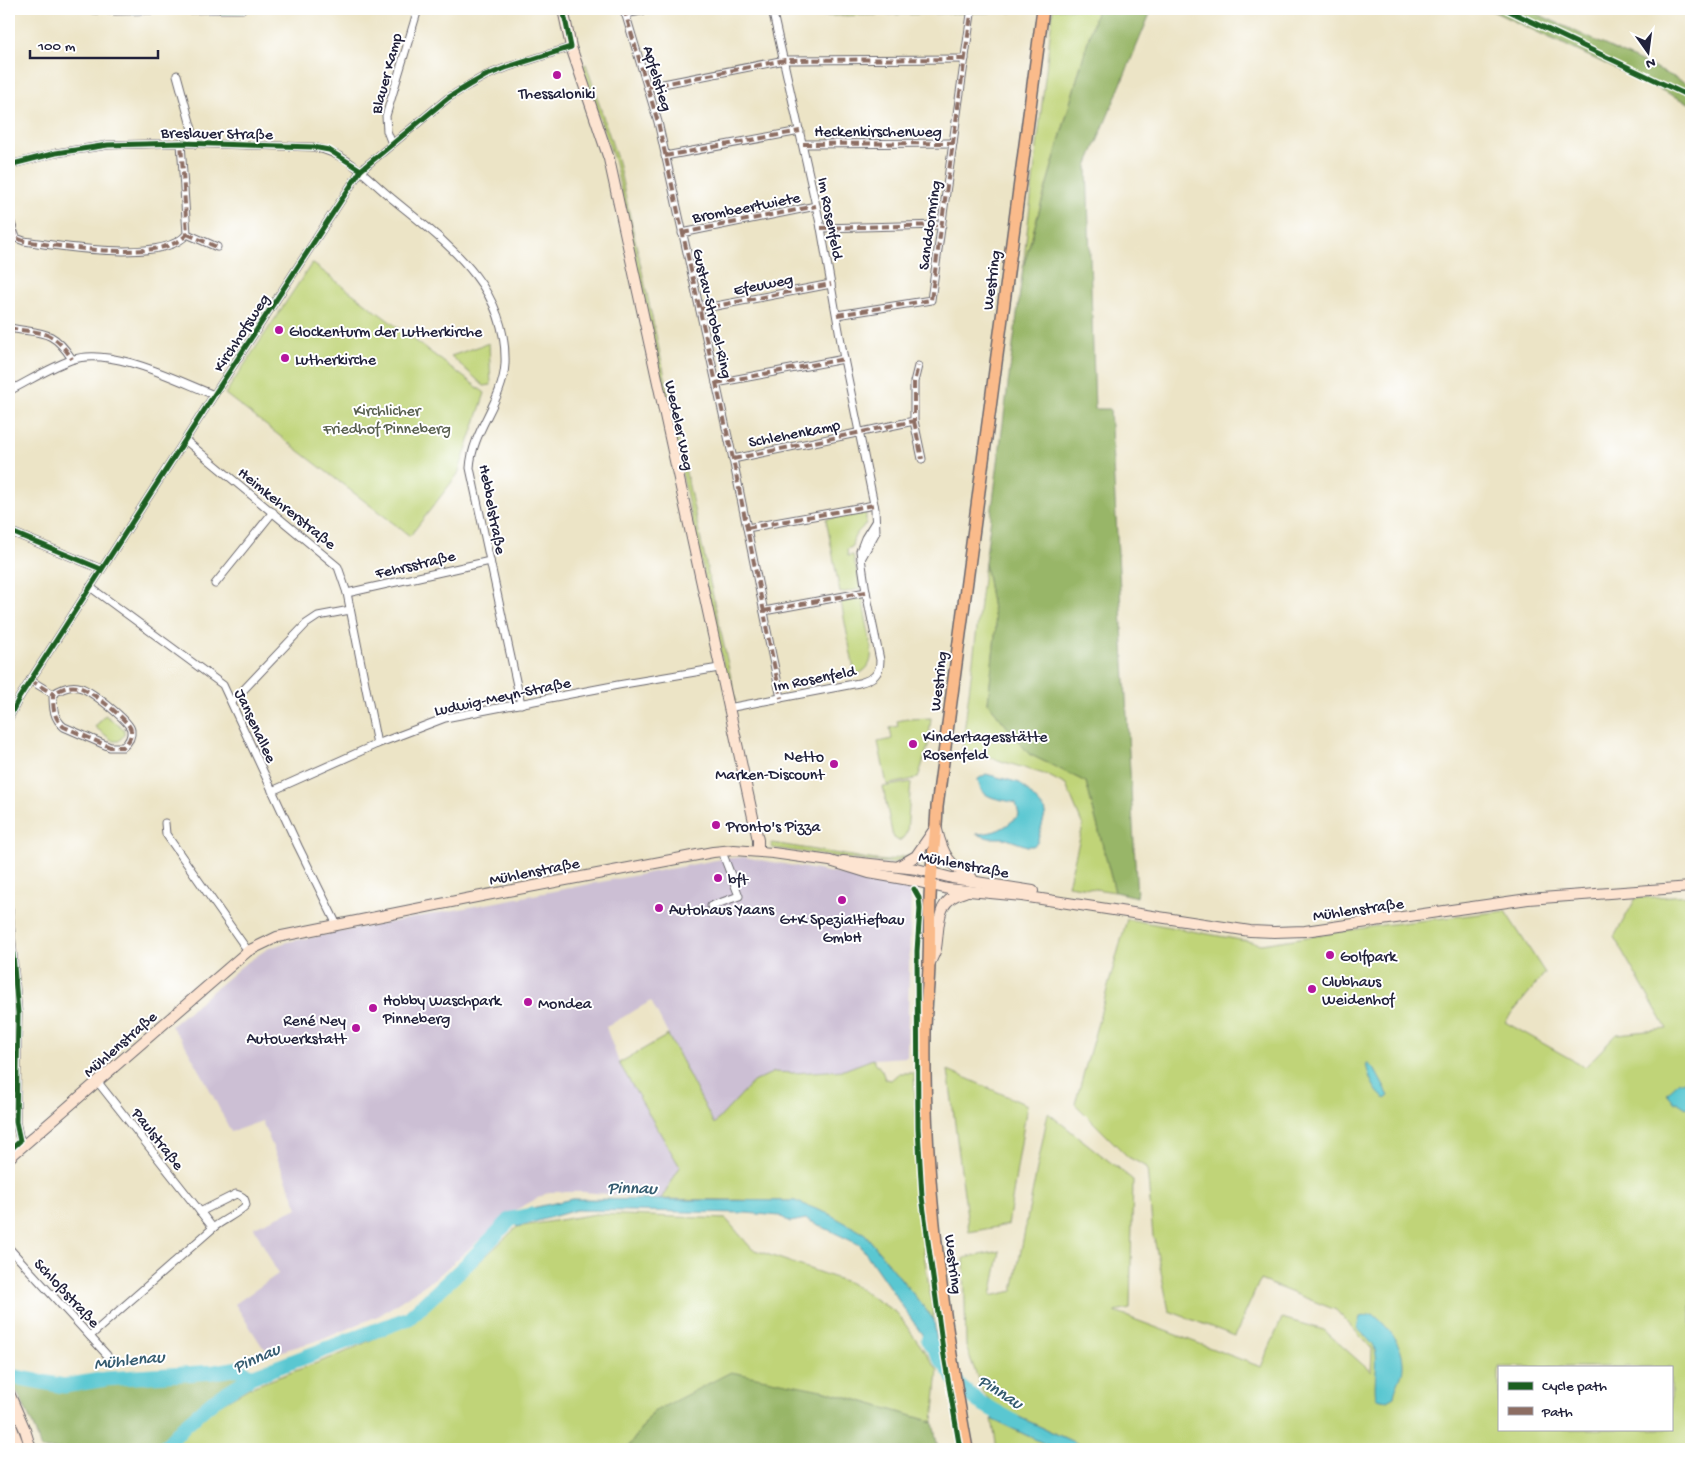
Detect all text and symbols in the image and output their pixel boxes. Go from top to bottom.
scale bar [30,28,158,60]
north arrow [1622,28,1672,78]
street label: Blauer Kamp [368,31,408,117]
text: 100 m [37,38,76,56]
street label: Apfelstieg [637,44,675,114]
text: N [1644,53,1657,72]
marker: Thessaloniki [551,69,563,81]
place label: Thessaloniki [517,86,596,105]
street label: Heckenkirschenweg [814,124,942,143]
street label: Breslauer Straße [160,125,274,146]
street label: Im Rosenfeld [811,176,846,263]
street label: Sanddornring [916,180,947,271]
street label: Brombeertwiete [690,190,803,229]
street label: Gustav-Strobel-Ring [686,247,735,381]
street label: Westring [980,249,1007,312]
street label: Efeuweg [732,271,795,302]
street label: Kirchhofsweg [211,291,275,377]
marker: Glockenturm der Lutherkirche [273,324,285,336]
place label: Glockenturm der Lutherkirche [289,324,483,343]
marker: Lutherkirche [279,352,291,364]
place label: Lutherkirche [295,352,377,371]
street label: Wedeler Weg [659,379,696,473]
park label: Kirchlicher Friedhof Pinneberg [322,403,451,440]
street label: Schlehenkamp [747,417,842,454]
street label: Hebbelstraße [473,463,509,557]
street label: Heimkehrerstraße [233,464,339,556]
street label: Fehrsstraße [373,548,458,585]
street label: Westring [927,650,954,712]
street label: Im Rosenfeld [772,663,859,698]
street label: Ludwig-Meyn-Straße [433,675,573,722]
street label: Jansenallee [228,687,279,767]
place label: Kindertagesstätte Rosenfeld [923,729,1048,766]
marker: Kindertagesstätte Rosenfeld [907,738,919,750]
place label: Netto Marken-Discount [715,749,825,786]
marker: Netto Marken-Discount [828,758,840,770]
marker: Pronto's Pizza [710,819,722,831]
place label: Pronto's Pizza [725,819,821,838]
street label: Mühlenstraße [917,848,1011,885]
street label: Mühlenstraße [488,855,582,891]
marker: bft [712,872,724,884]
place label: bft [728,872,749,891]
marker: G+K Spezialtiefbau GmbH [836,894,848,906]
street label: Mühlenstraße [1312,896,1406,927]
marker: Autohaus Yaans [653,902,665,914]
place label: Autohaus Yaans [669,902,775,921]
place label: G+K Spezialtiefbau GmbH [780,912,905,949]
marker: Golfpark [1324,949,1336,961]
place label: Golfpark [1340,949,1398,968]
place label: Clubhaus Weidenhof [1322,974,1395,1011]
marker: Clubhaus Weidenhof [1306,983,1318,995]
place label: Hobby Waschpark Pinneberg [382,993,503,1030]
marker: Mondea [522,996,534,1008]
place label: Mondea [538,996,593,1015]
marker: Hobby Waschpark Pinneberg [367,1002,379,1014]
street label: Mühlenstraße [81,1008,163,1083]
place label: René Ney Autowerkstatt [246,1013,347,1050]
marker: René Ney Autowerkstatt [350,1022,362,1034]
street label: Paulstraße [125,1104,187,1176]
water label: Pinnau [607,1179,658,1200]
street label: Westring [938,1233,965,1295]
street label: Schloßstraße [28,1256,103,1334]
water label: Pinnau [230,1339,285,1379]
water label: Mühlenau [93,1347,167,1376]
legend [1498,1366,1672,1430]
water label: Pinnau [973,1371,1027,1416]
text: Cycle path [1542,1378,1607,1396]
text: Path [1541,1404,1573,1422]

